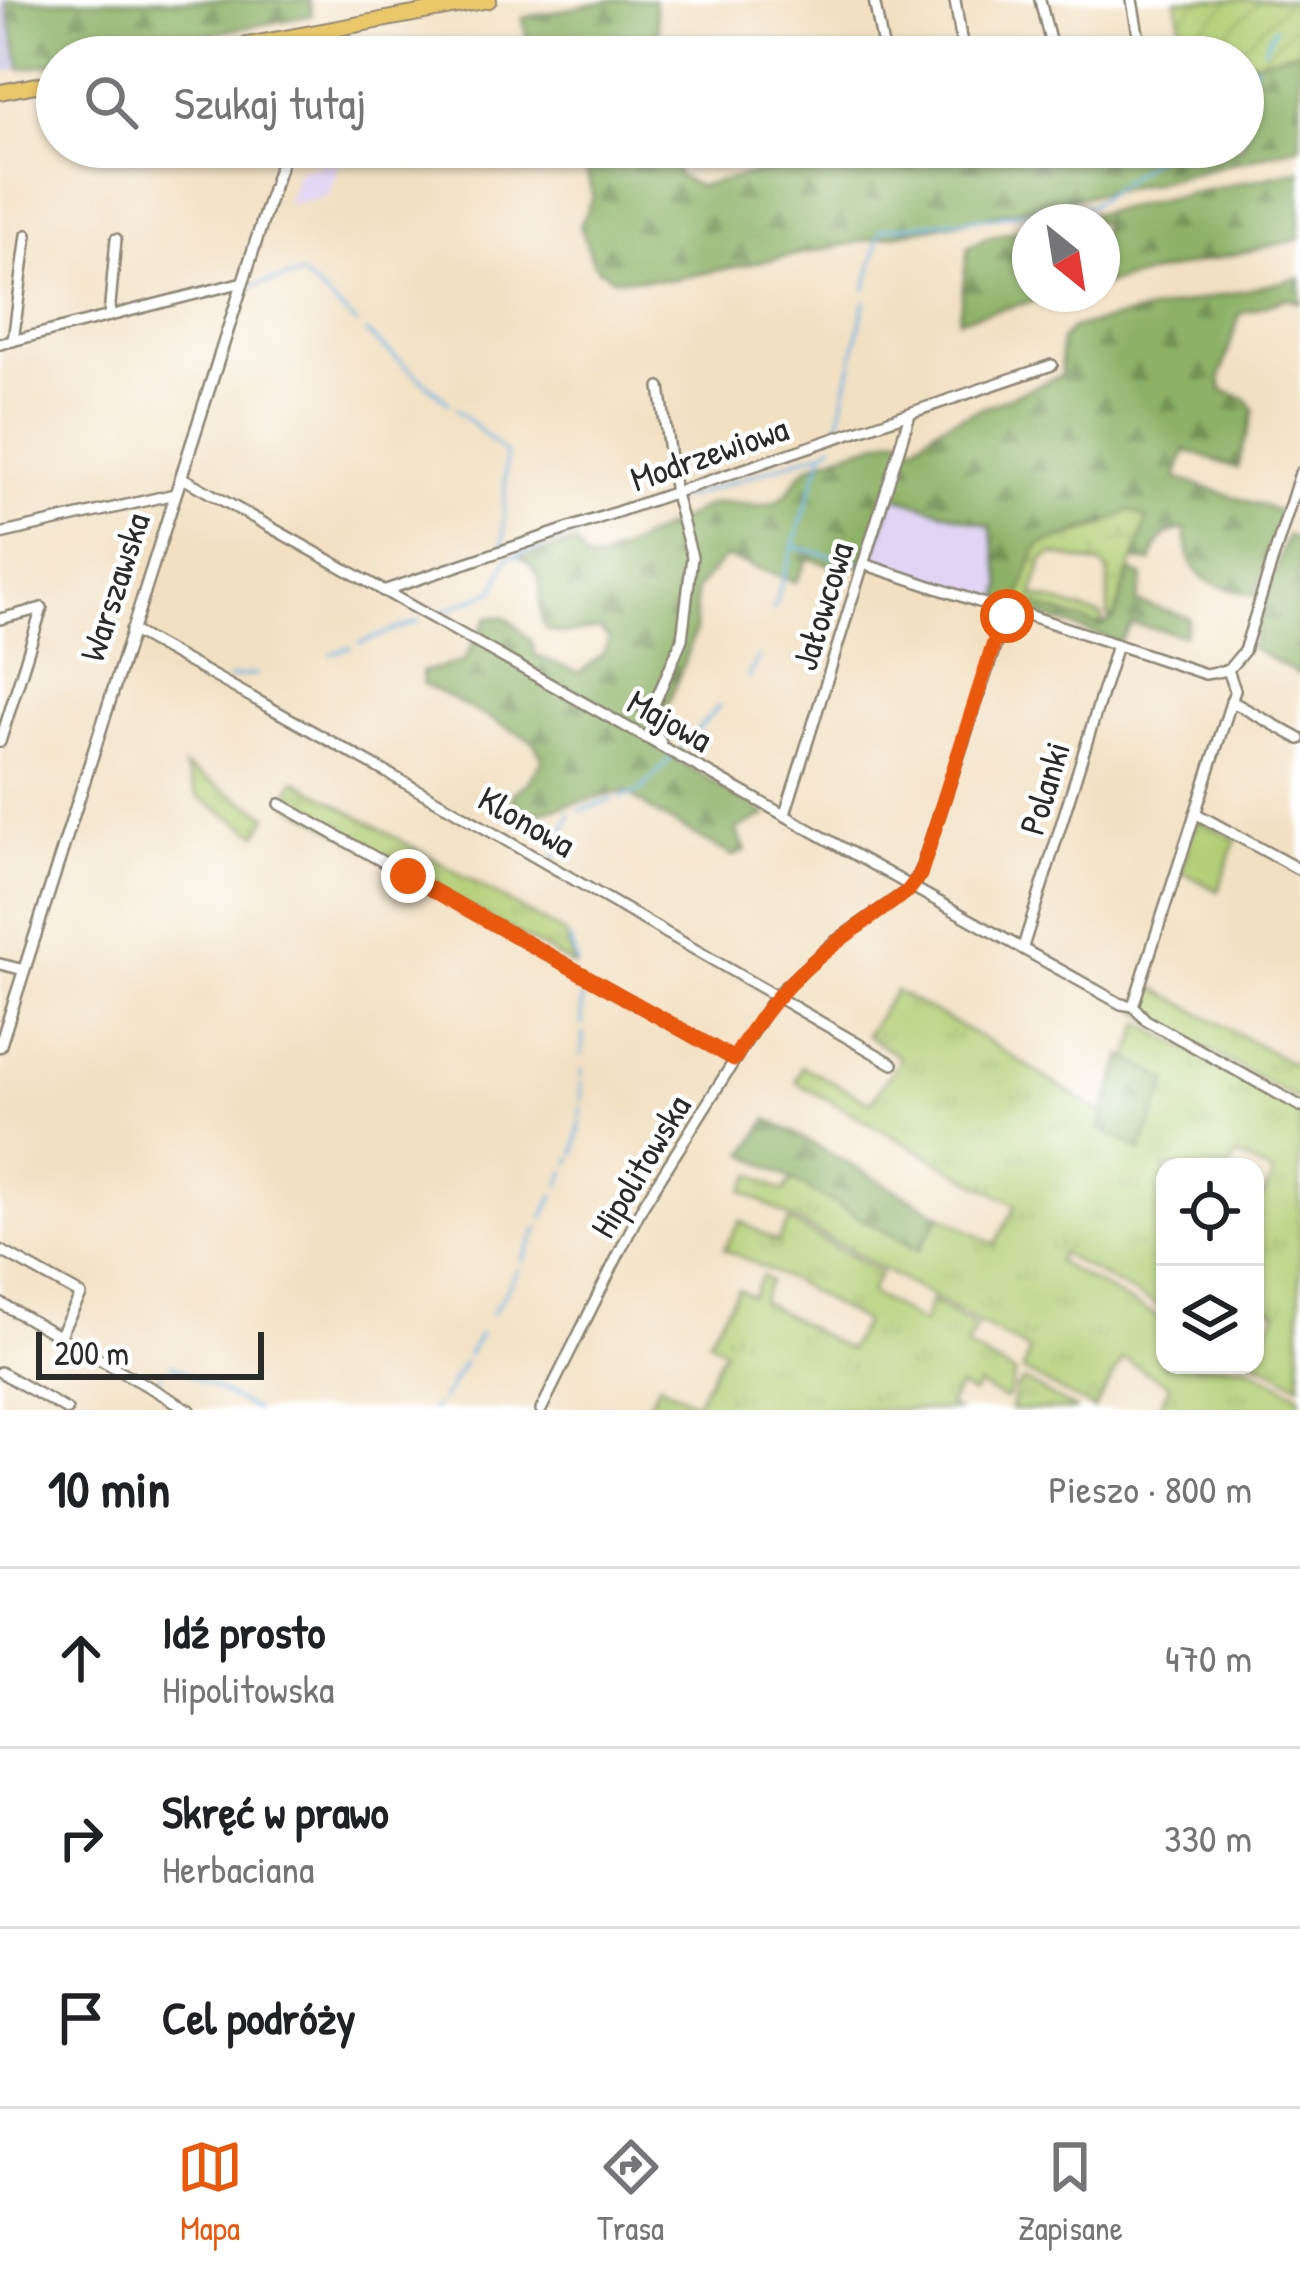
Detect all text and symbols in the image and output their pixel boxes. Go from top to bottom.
search box [36,36,1264,168]
icon: search [78,69,144,135]
text: Szukaj tutaj [174,72,366,133]
north arrow [1012,204,1120,312]
street label: Modrzewiowa [624,403,794,502]
street label: Warszawska [67,506,160,667]
street label: Jałowcowa [779,536,864,676]
route start [980,589,1034,643]
street label: Majowa [619,676,721,763]
street label: Polanki [1006,735,1081,840]
street label: Klonowa [470,773,585,868]
route end [381,849,435,903]
street label: Hipolitowska [578,1085,702,1246]
map controls [1156,1158,1264,1374]
button: locate [1156,1158,1264,1266]
button: layers [1156,1266,1264,1374]
scale bar [36,1326,264,1379]
text: 200 m [54,1331,129,1375]
text: 10 min [48,1454,170,1523]
text: Pieszo · 800 m [1048,1462,1252,1515]
text: Idź prosto [162,1601,325,1662]
icon: ahead [48,1625,114,1691]
text: 470 m [1165,1631,1252,1684]
text: Hipolitowska [162,1662,334,1715]
text: Skręć w prawo [162,1781,389,1842]
icon: right [48,1805,114,1871]
text: 330 m [1164,1811,1252,1864]
text: Herbaciana [162,1842,314,1895]
icon: arrive [48,1985,114,2051]
text: Cel podróży [162,1987,356,2048]
tab: Mapa [177,2134,243,2250]
tab: Trasa [597,2134,664,2250]
tab: Zapisane [1018,2134,1123,2250]

